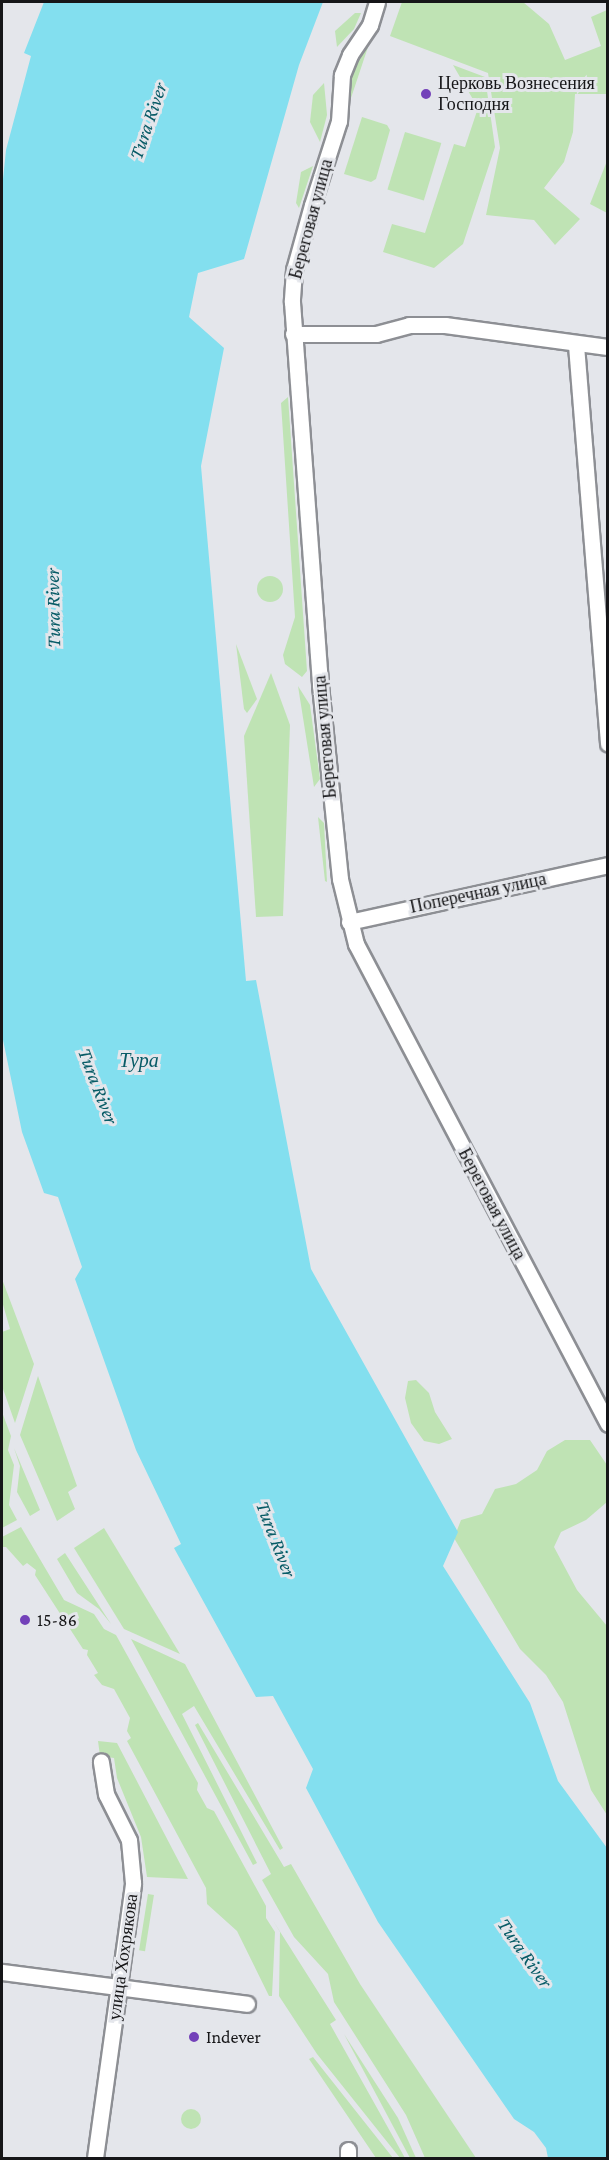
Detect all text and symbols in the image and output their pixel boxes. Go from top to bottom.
place label: Церковь Вознесения Господня [438,73,595,116]
water label: Tura River [124,79,172,163]
marker: Церковь Вознесения Господня [419,87,433,101]
street label: Береговая улица [285,157,337,281]
water label: Tura River [40,568,66,648]
street label: Береговая улица [309,674,341,800]
street label: Поперечная улица [408,868,548,918]
water label: Tura River [73,1045,123,1127]
water label: Тура [119,1048,159,1072]
street label: Береговая улица [453,1144,531,1264]
water label: Tura River [251,1498,301,1580]
place label: 15-86 [37,1609,77,1631]
marker: 15-86 [18,1613,32,1627]
street label: улица Хохрякова [103,1892,143,2022]
water label: Tura River [492,1914,558,1992]
place label: Indever [206,2026,261,2048]
marker: Indever [187,2030,201,2044]

